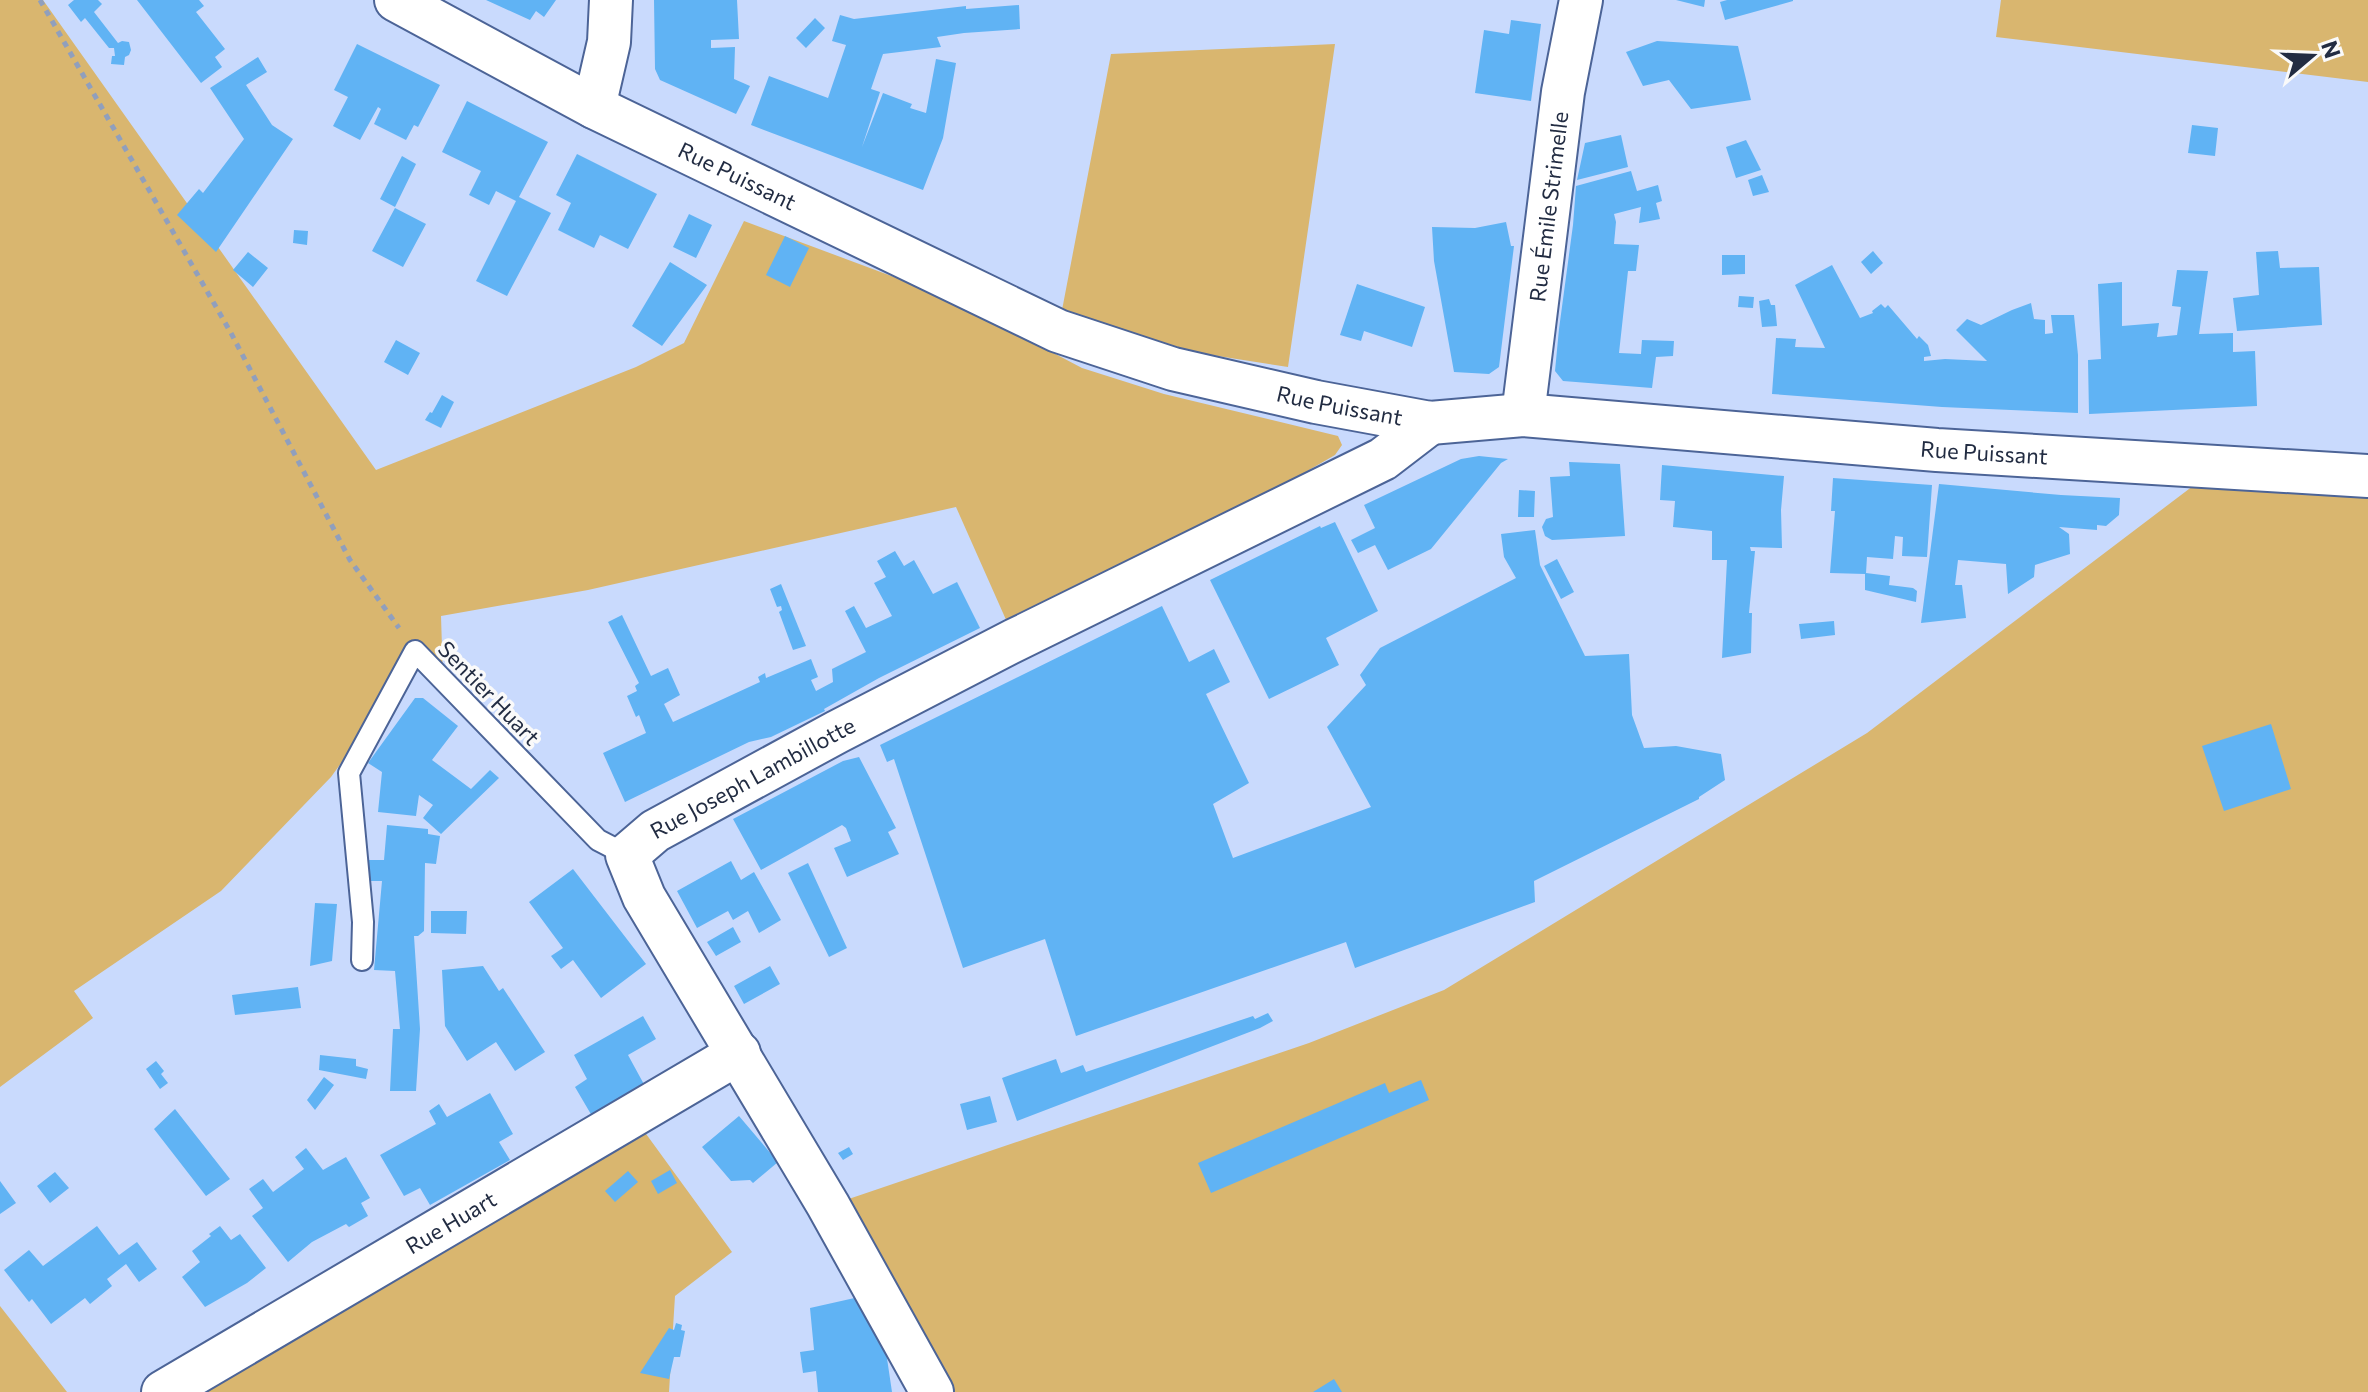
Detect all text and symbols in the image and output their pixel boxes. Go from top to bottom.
north arrow [2272,16,2352,96]
text: N [2316,37,2347,62]
street label: Rue Émile Strimelle [1523,110,1574,303]
street label: Rue Puissant [674,136,801,216]
street label: Rue Puissant [1274,379,1405,431]
street label: Rue Puissant [1919,435,2049,470]
street label: Sentier Huart [433,635,546,750]
street label: Rue Joseph Lambillotte [645,711,859,844]
street label: Rue Huart [400,1185,501,1259]

